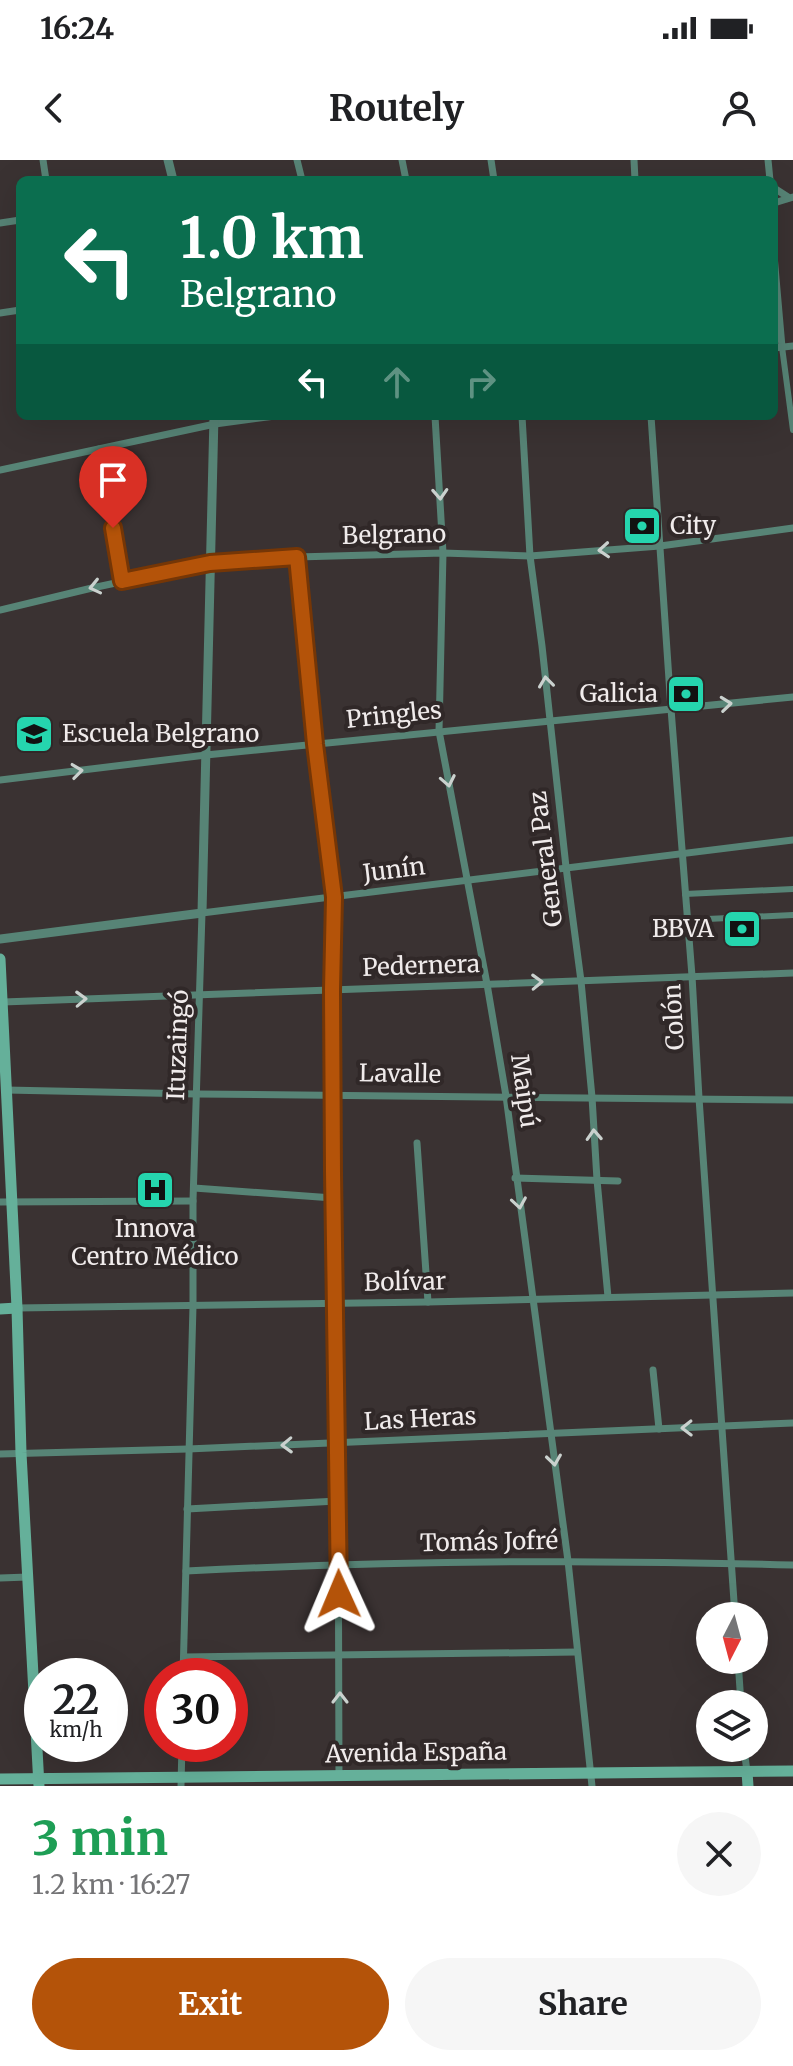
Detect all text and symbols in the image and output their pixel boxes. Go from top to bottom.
text: 16:24 [40,9,114,47]
icon: back [32,86,76,130]
text: Routely [329,86,464,131]
icon: person [717,86,761,130]
text: 1.0 km [180,203,364,273]
icon: left [48,208,152,312]
text: Belgrano [180,272,337,317]
icon: left [291,360,335,404]
icon: ahead [375,360,419,404]
icon: right [459,360,503,404]
pin [79,446,147,528]
icon: arrive [91,458,135,502]
one-way arrow [431,488,448,501]
bank icon: City [621,505,663,547]
place label: City [670,510,716,541]
street label: Belgrano [342,518,446,551]
one-way arrow [597,541,610,558]
one-way arrow [89,578,103,595]
bank icon: Galicia [665,673,707,715]
one-way arrow [537,675,554,688]
place label: Galicia [580,678,658,709]
street label: Pringles [345,694,443,735]
one-way arrow [720,695,733,712]
school or university icon: Escuela Belgrano [13,713,55,755]
place label: Escuela Belgrano [62,718,259,749]
one-way arrow [71,762,84,779]
one-way arrow [439,774,456,788]
street label: General Paz [522,789,569,929]
street label: Junín [360,850,427,889]
bank icon: BBVA [721,908,763,950]
place label: BBVA [652,913,715,944]
street label: Pedernera [362,948,481,983]
one-way arrow [531,974,544,991]
street label: Colón [656,983,691,1051]
street label: Ituzaingó [160,989,195,1101]
one-way arrow [75,990,88,1007]
street label: Maipú [504,1052,545,1130]
street label: Lavalle [359,1057,441,1090]
one-way arrow [586,1128,603,1141]
hospital icon: Innova Centro Médico [134,1169,176,1211]
one-way arrow [510,1196,527,1210]
place label: Innova Centro Médico [71,1213,239,1272]
street label: Bolívar [363,1265,447,1298]
street label: Las Heras [363,1400,477,1437]
one-way arrow [680,1420,693,1437]
one-way arrow [281,1437,293,1454]
one-way arrow [546,1454,563,1467]
street label: Tomás Jofré [420,1525,558,1558]
position arrow [297,1552,381,1636]
north arrow [696,1602,768,1674]
map controls [696,1602,768,1762]
speed limit sign: 30 [144,1658,248,1762]
text: 22 [53,1675,99,1725]
button: layers [696,1690,768,1762]
one-way arrow [331,1691,349,1704]
text: km/h [50,1717,102,1742]
street label: Avenida España [324,1735,507,1770]
text: 3 min [32,1808,168,1868]
button: close [677,1812,761,1896]
text: 1.2 km · 16:27 [32,1868,190,1901]
button: Exit [32,1958,389,2050]
button: Share [405,1958,761,2050]

